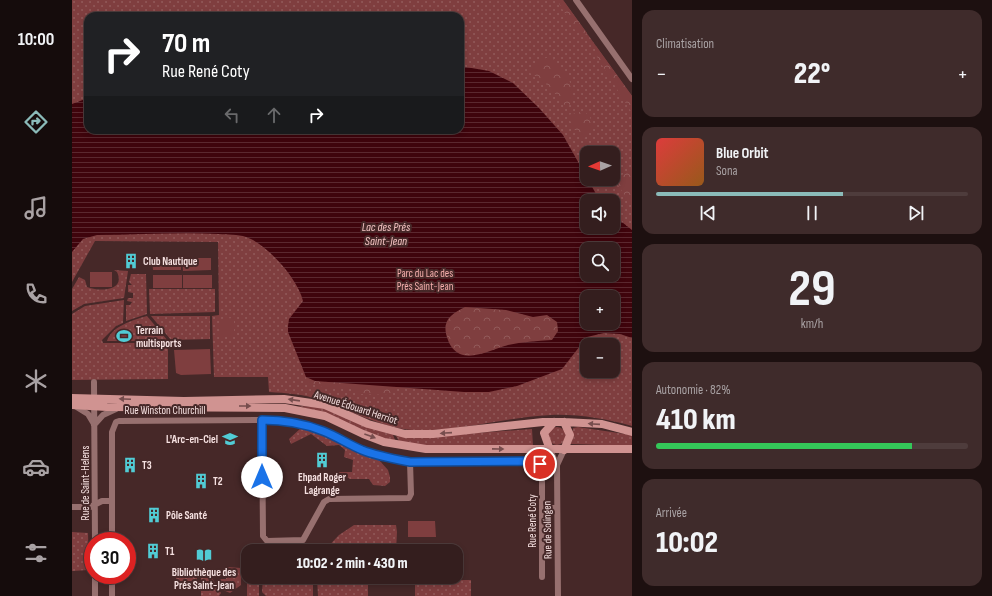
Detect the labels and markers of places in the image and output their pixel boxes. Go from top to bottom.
building icon: Club Nautique [122,252,140,270]
place label: Club Nautique [143,255,198,268]
place label: Terrain multisports [136,324,181,350]
sports icon: Terrain multisports [115,327,133,345]
school or university icon: L'Arc-en-Ciel [221,430,239,448]
place label: L'Arc-en-Ciel [166,433,218,446]
pin [523,447,557,481]
building icon: Ehpad Roger Lagrange [313,451,331,469]
building icon: T3 [121,456,139,474]
place label: T3 [142,459,152,472]
place label: Ehpad Roger Lagrange [298,471,347,497]
building icon: T2 [192,472,210,490]
place label: T2 [213,475,223,488]
building icon: Pôle Santé [145,506,163,524]
place label: Pôle Santé [166,509,207,522]
building icon: T1 [144,542,162,560]
place label: T1 [165,545,175,558]
library icon: Bibliothèque des Prés Saint-Jean [195,546,213,564]
place label: Bibliothèque des Prés Saint-Jean [172,566,236,592]

